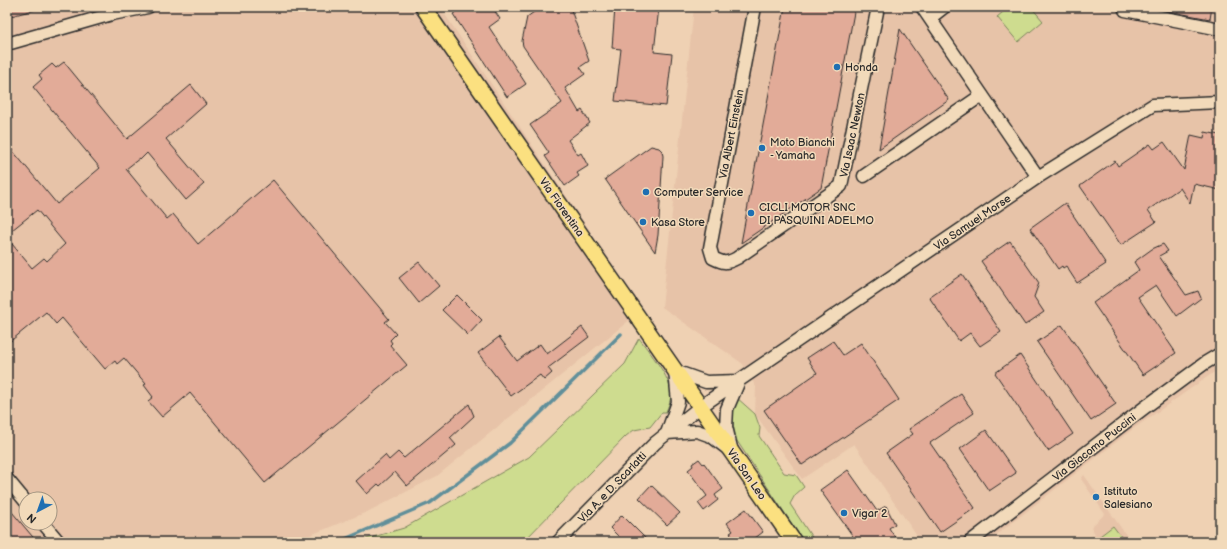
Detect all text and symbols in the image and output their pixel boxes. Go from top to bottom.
place label: Honda [845,61,878,74]
marker: Honda [832,62,842,72]
street label: Via Albert Einstein [716,88,747,180]
street label: Via Isaac Newton [837,91,868,179]
place label: Moto Bianchi - Yamaha [770,136,835,162]
marker: Moto Bianchi - Yamaha [757,143,767,153]
street label: Via Fiorentina [537,175,587,239]
place label: Computer Service [654,186,744,199]
marker: Computer Service [641,187,651,197]
street label: Via Samuel Morse [931,192,1014,253]
place label: CICLI MOTOR SNC DI PASQUINI ADELMO [759,201,874,227]
marker: CICLI MOTOR SNC DI PASQUINI ADELMO [746,208,756,218]
place label: Kasa Store [651,216,705,229]
marker: Kasa Store [638,217,648,227]
street label: Via Giacomo Puccini [1050,411,1139,484]
street label: Via San Leo [724,446,769,502]
street label: Via A. e D. Scarlatti [575,449,649,525]
place label: Istituto Salesiano [1104,485,1152,511]
north arrow [18,491,58,531]
marker: Istituto Salesiano [1091,492,1101,502]
place label: Vigar 2 [852,507,888,520]
marker: Vigar 2 [839,508,849,518]
text: N [24,511,39,526]

